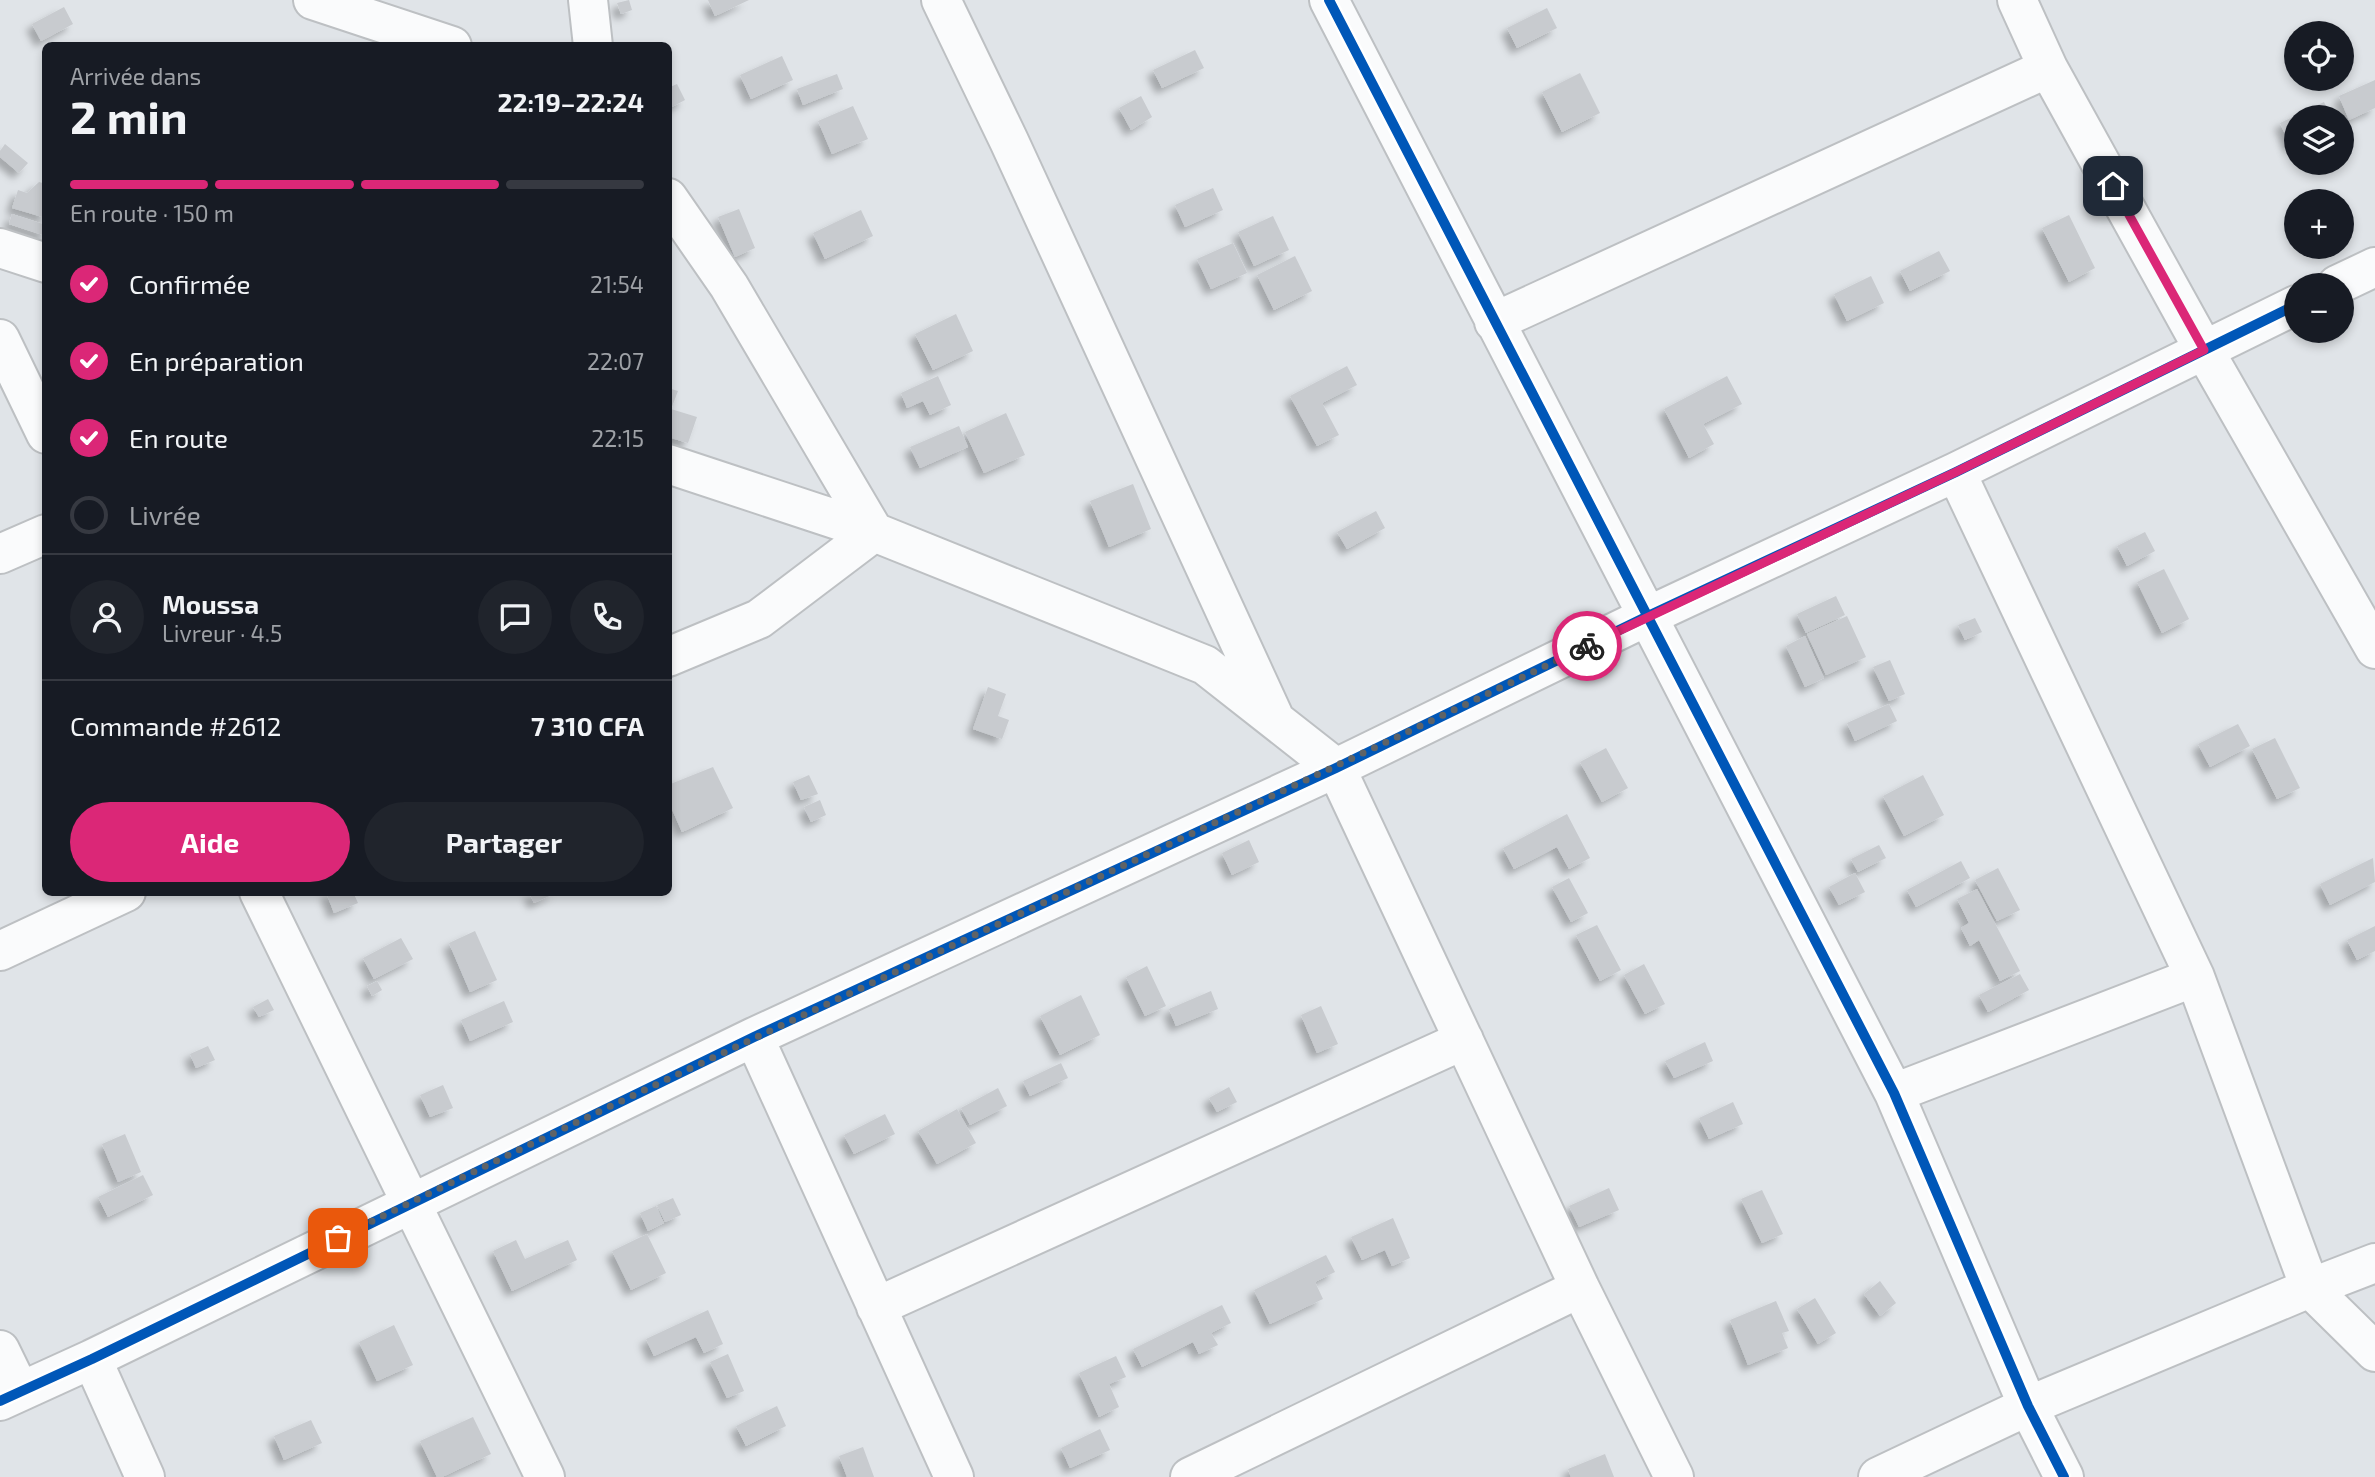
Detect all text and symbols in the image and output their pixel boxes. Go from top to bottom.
map controls [2284,21,2354,343]
button: locate [2284,21,2354,91]
text: Arrivée dans [70,62,201,90]
text: 22:19–22:24 [497,86,644,117]
text: 2 min [70,88,188,143]
button: layers [2284,105,2354,175]
pin [2083,156,2143,216]
icon: home [2094,167,2132,205]
button: + [2284,189,2354,259]
text: En route · 150 m [70,199,234,227]
icon: check [70,265,108,303]
text: Confirmée [129,268,251,299]
text: 21:54 [590,270,644,298]
button: − [2284,273,2354,343]
icon: check [70,342,108,380]
text: En préparation [129,345,304,376]
text: 22:07 [587,347,644,375]
icon: check [70,419,108,457]
text: En route [129,422,228,453]
text: 22:15 [591,424,644,452]
text: Livrée [129,499,201,530]
button: person [70,580,144,654]
button: chat [478,580,552,654]
button: phone [570,580,644,654]
text: Moussa [162,588,259,619]
courier [1552,611,1622,681]
text: Livreur · 4.5 [162,619,282,647]
icon: bike [1568,627,1606,665]
text: Commande #2612 [70,710,281,741]
text: 7 310 CFA [531,710,644,741]
button: Aide [70,802,350,882]
button: Partager [364,802,644,882]
pin [308,1208,368,1268]
icon: bag [319,1219,357,1257]

